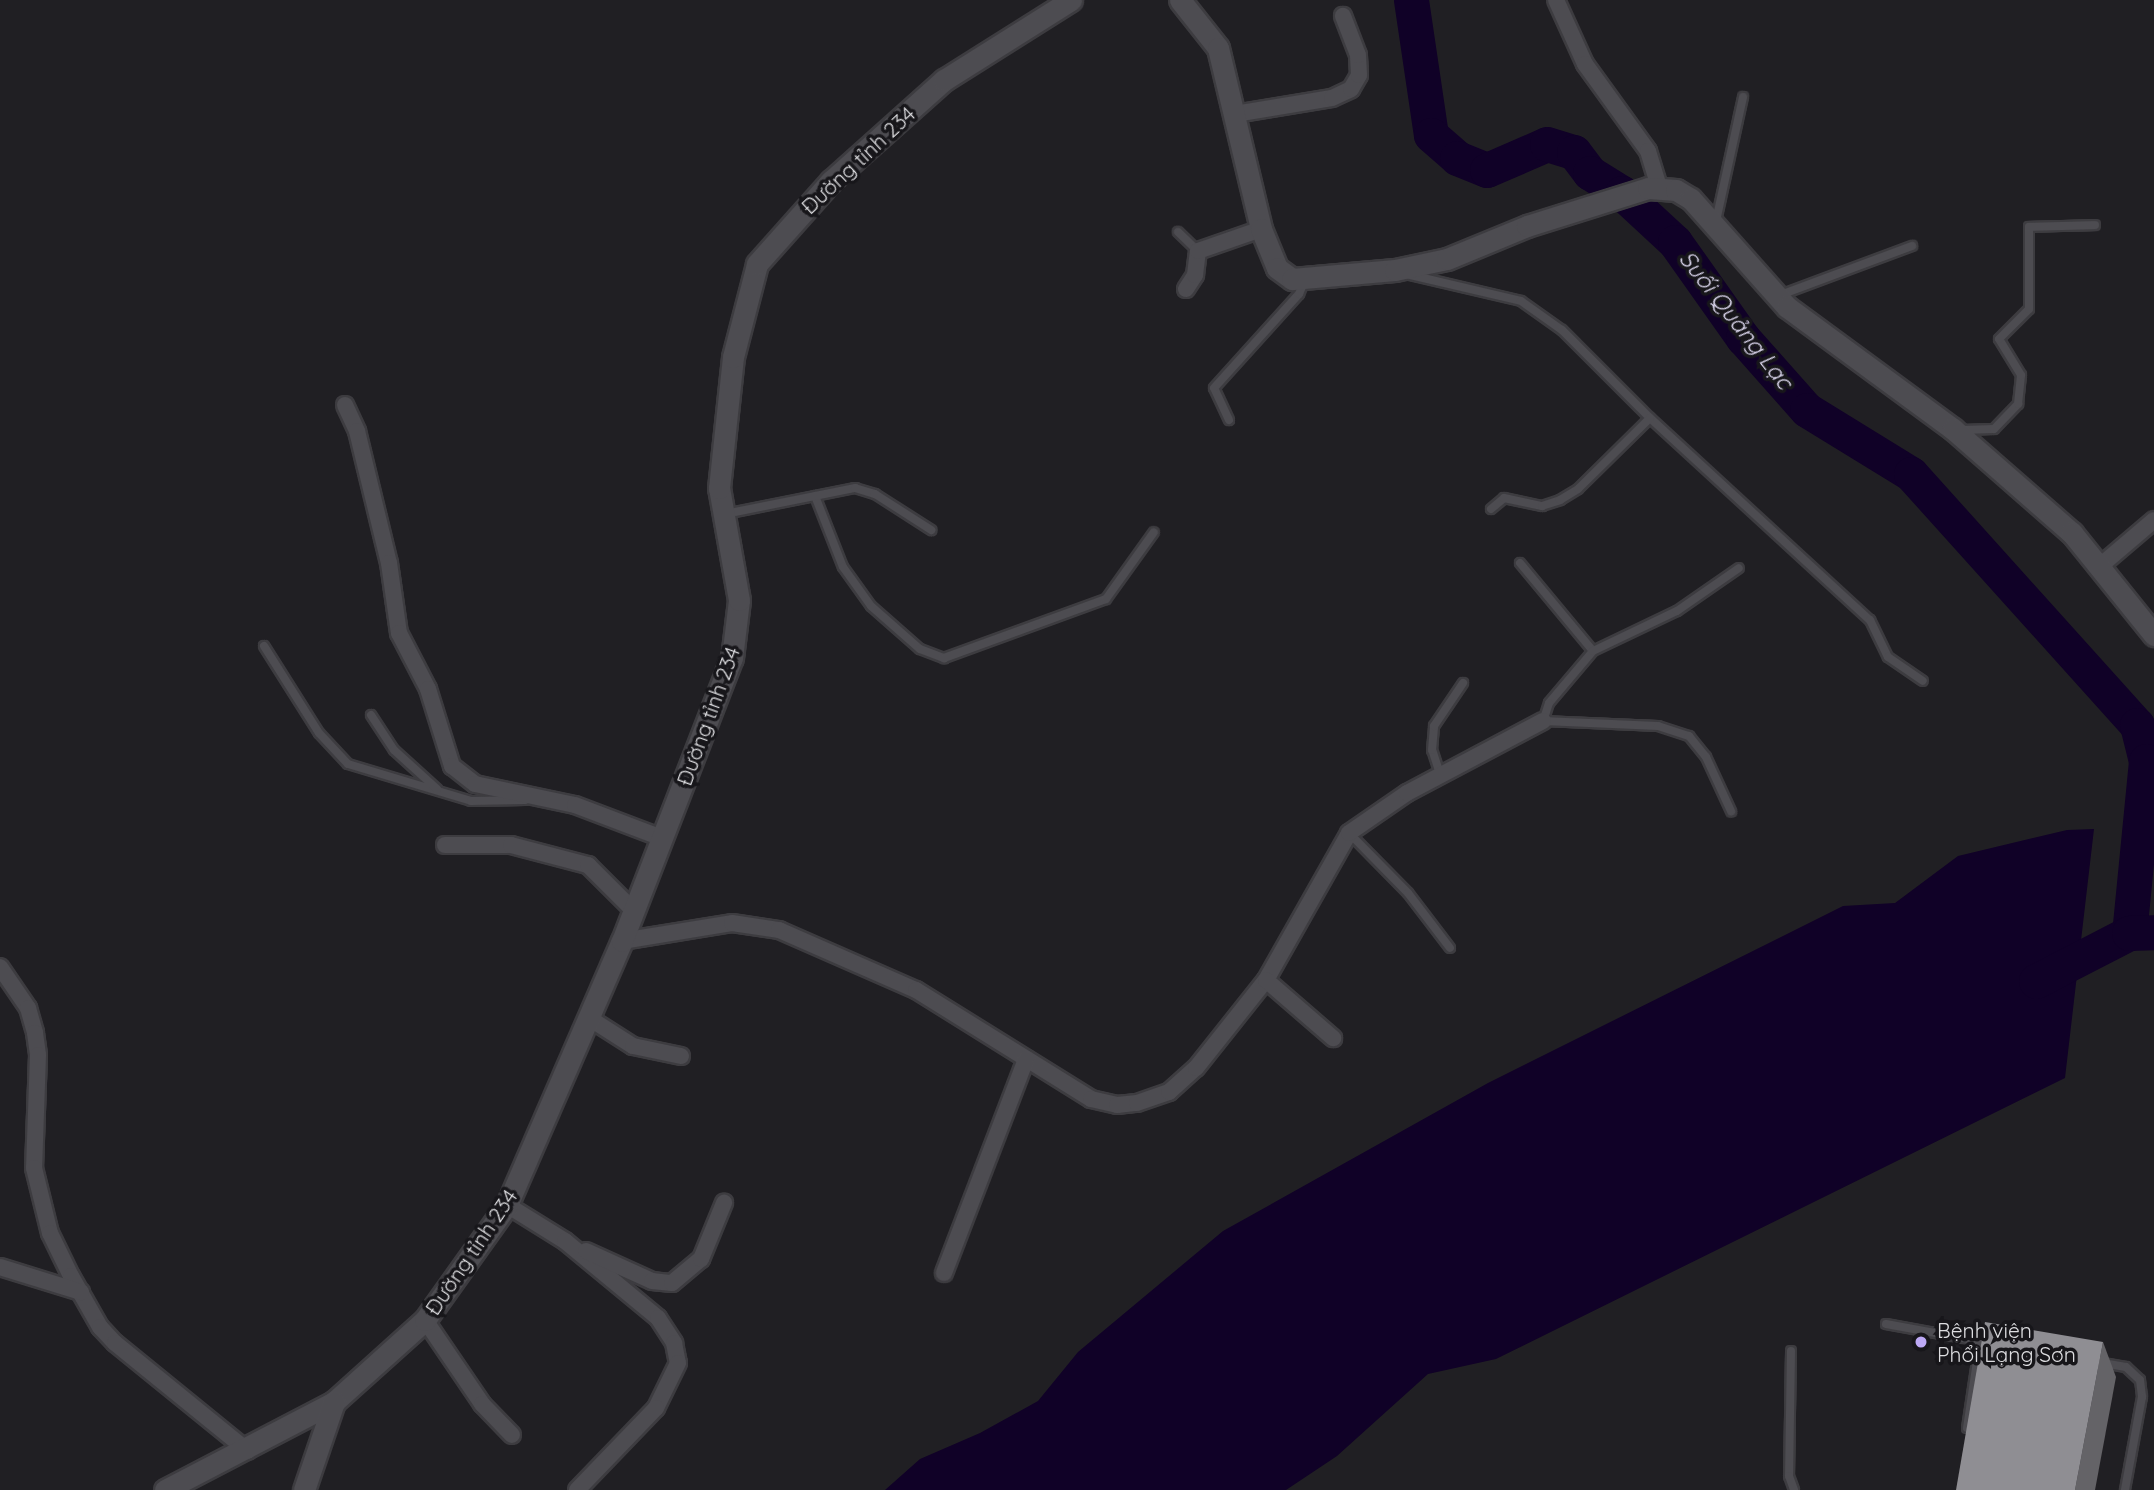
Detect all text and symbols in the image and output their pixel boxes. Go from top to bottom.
street label: Đường tỉnh 234 [796,101,920,219]
water label: Suối Quảng Lạc [1673,245,1799,395]
street label: Đường tỉnh 234 [671,643,745,789]
street label: Đường tỉnh 234 [420,1185,522,1319]
place label: Bệnh viện Phổi Lạng Sơn [1937,1317,2076,1367]
marker: Bệnh viện Phổi Lạng Sơn [1911,1332,1931,1352]

